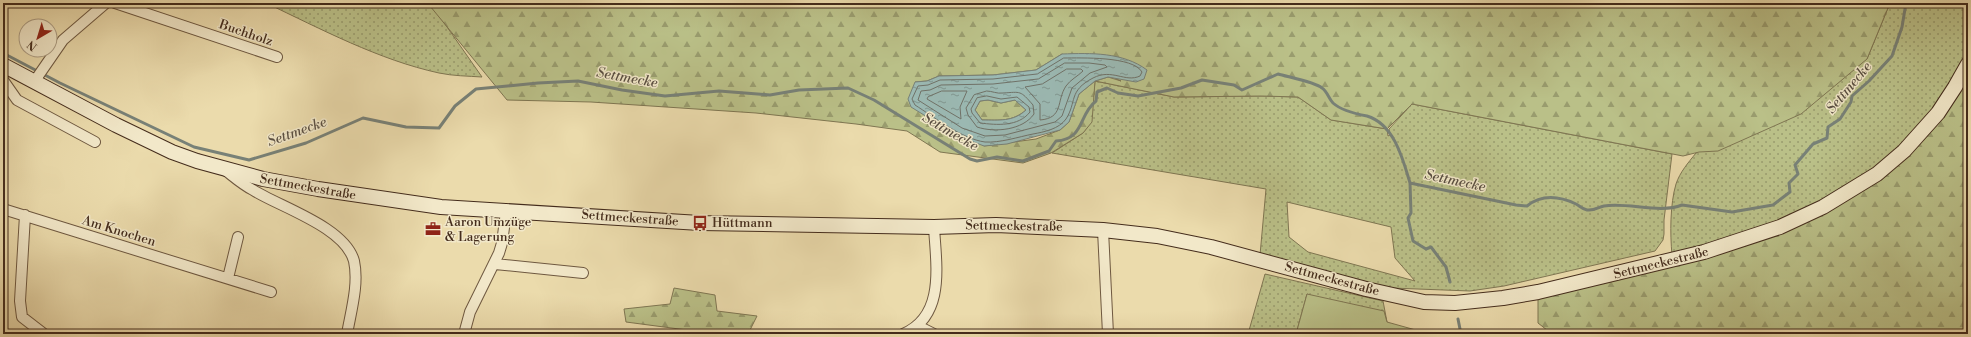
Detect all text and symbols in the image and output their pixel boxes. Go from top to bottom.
street label: Buchholz [216,16,275,50]
north arrow [18,18,58,58]
text: N [24,37,40,53]
water label: Settmecke [1822,58,1876,117]
water label: Settmecke [595,64,659,92]
water label: Settmecke [919,109,982,155]
water label: Settmecke [265,113,330,151]
water label: Settmecke [1423,166,1488,196]
street label: Settmeckestraße [259,171,358,203]
street label: Settmeckestraße [581,207,680,229]
street label: Am Knochen [79,212,158,250]
place label: Aaron Umzüge & Lagerung [444,214,532,245]
bus stop icon: Hüttmann [691,214,709,232]
place label: Hüttmann [712,215,773,231]
street label: Settmeckestraße [965,217,1063,235]
office icon: Aaron Umzüge & Lagerung [424,220,442,238]
street label: Settmeckestraße [1612,243,1711,283]
street label: Settmeckestraße [1283,259,1382,299]

